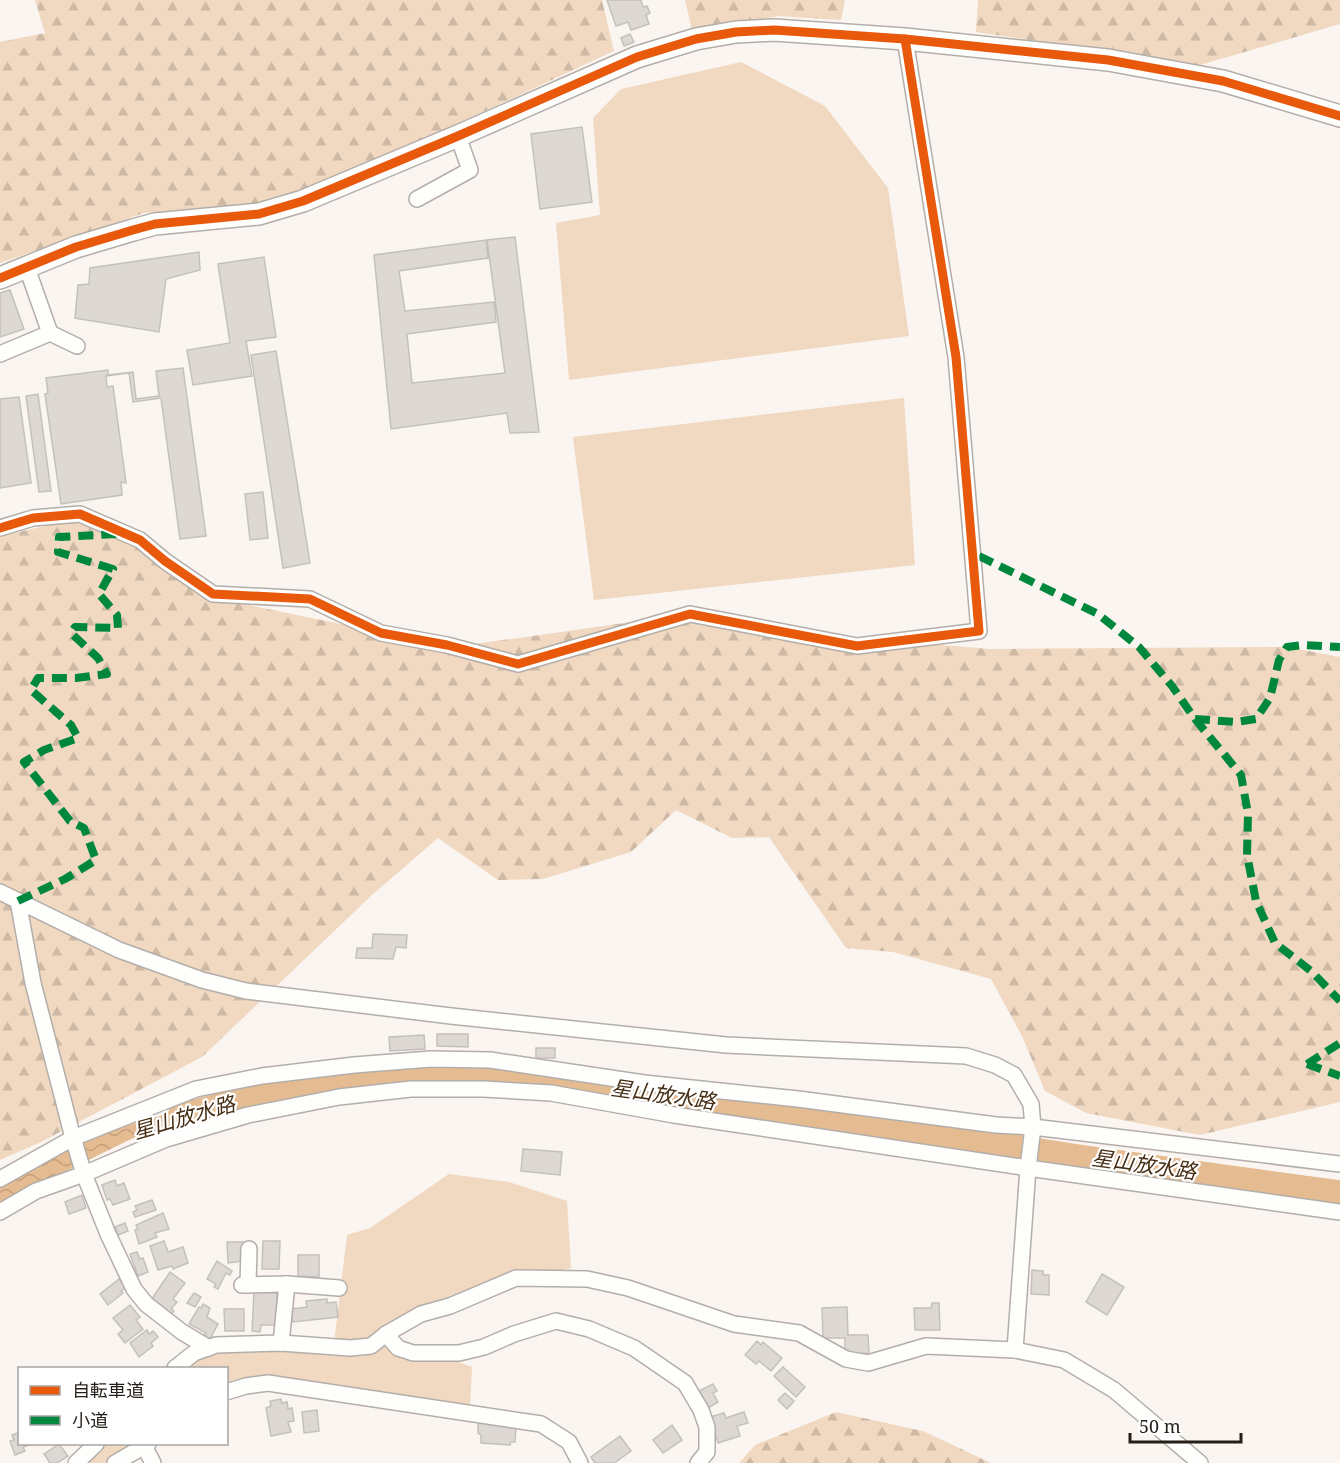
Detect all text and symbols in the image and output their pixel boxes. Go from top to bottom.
water label: 星山放水路 [609,1073,719,1115]
water label: 星山放水路 [129,1089,240,1145]
water label: 星山放水路 [1090,1143,1200,1185]
legend [18,1367,228,1445]
text: 自転車道 [72,1378,144,1402]
scale bar [1130,1406,1241,1444]
text: 小道 [72,1408,108,1432]
text: 50 m [1139,1414,1181,1438]

